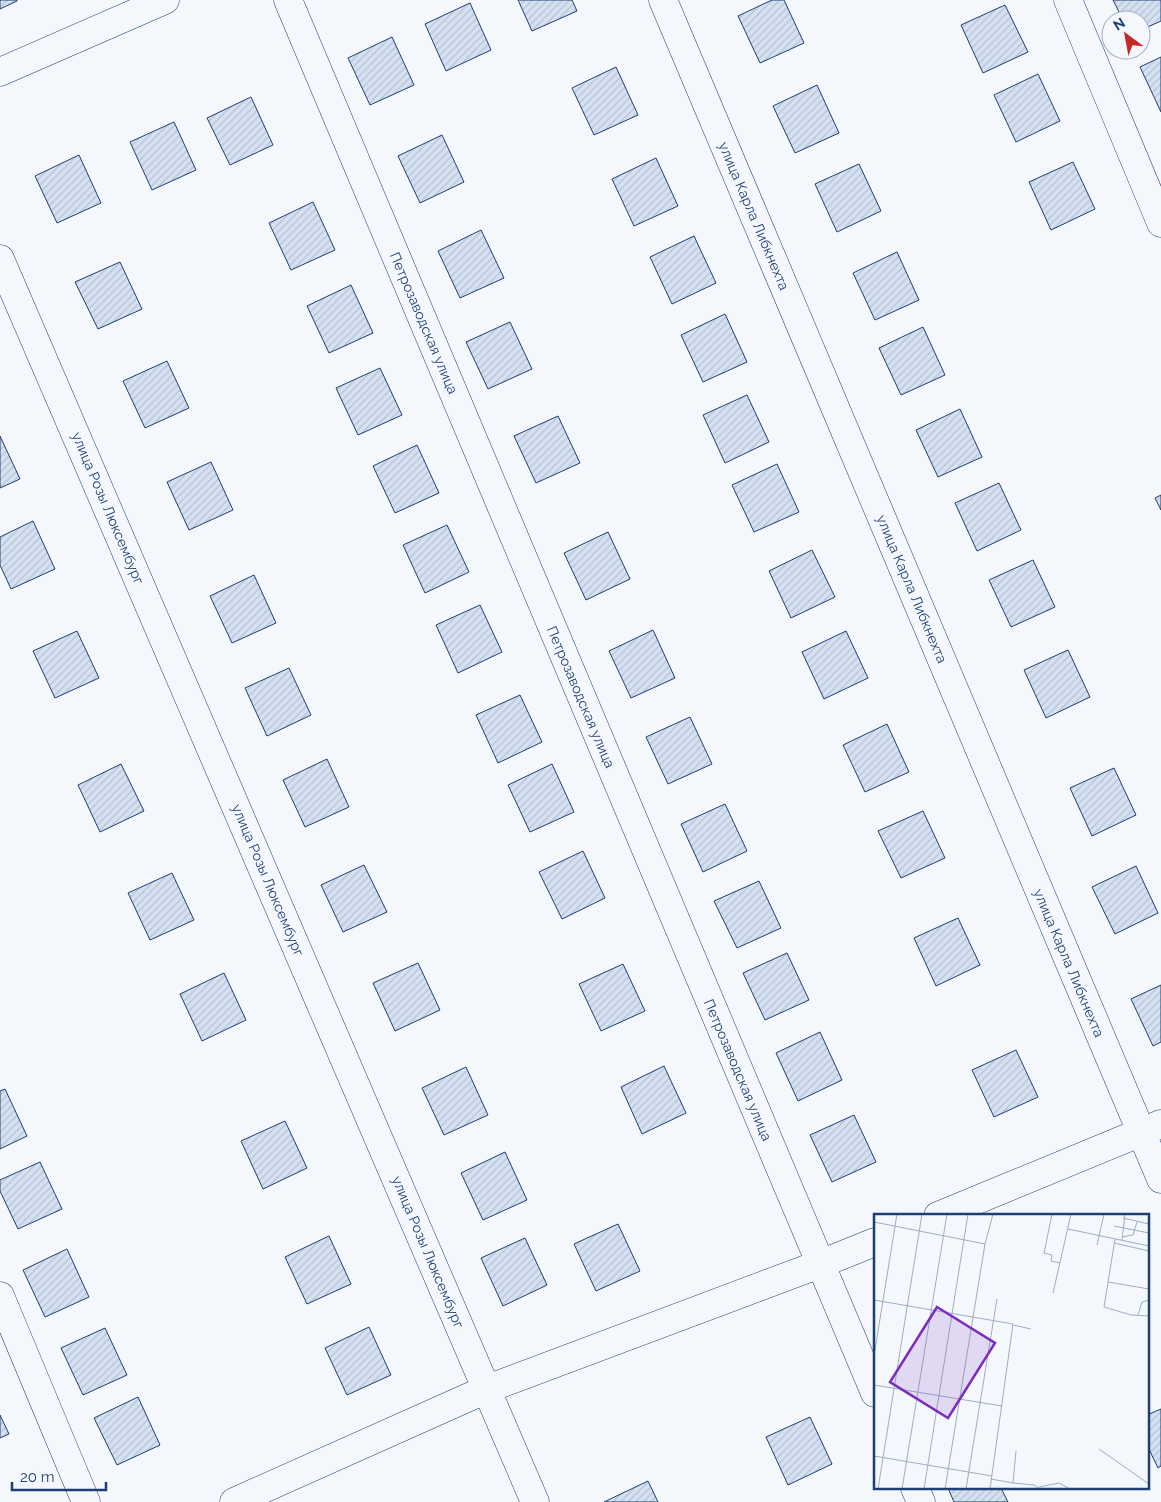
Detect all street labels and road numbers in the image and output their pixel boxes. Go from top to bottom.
street label: улица Карла Либкнехта [715,139,793,293]
street label: Петрозаводская улица [387,250,461,396]
street label: улица Розы Люксембург [69,430,147,587]
street label: улица Карла Либкнехта [873,512,951,666]
street label: Петрозаводская улица [544,624,618,770]
street label: улица Розы Люксембург [229,802,307,959]
street label: улица Карла Либкнехта [1030,886,1108,1040]
street label: Петрозаводская улица [701,997,775,1143]
street label: улица Розы Люксембург [389,1174,467,1331]

